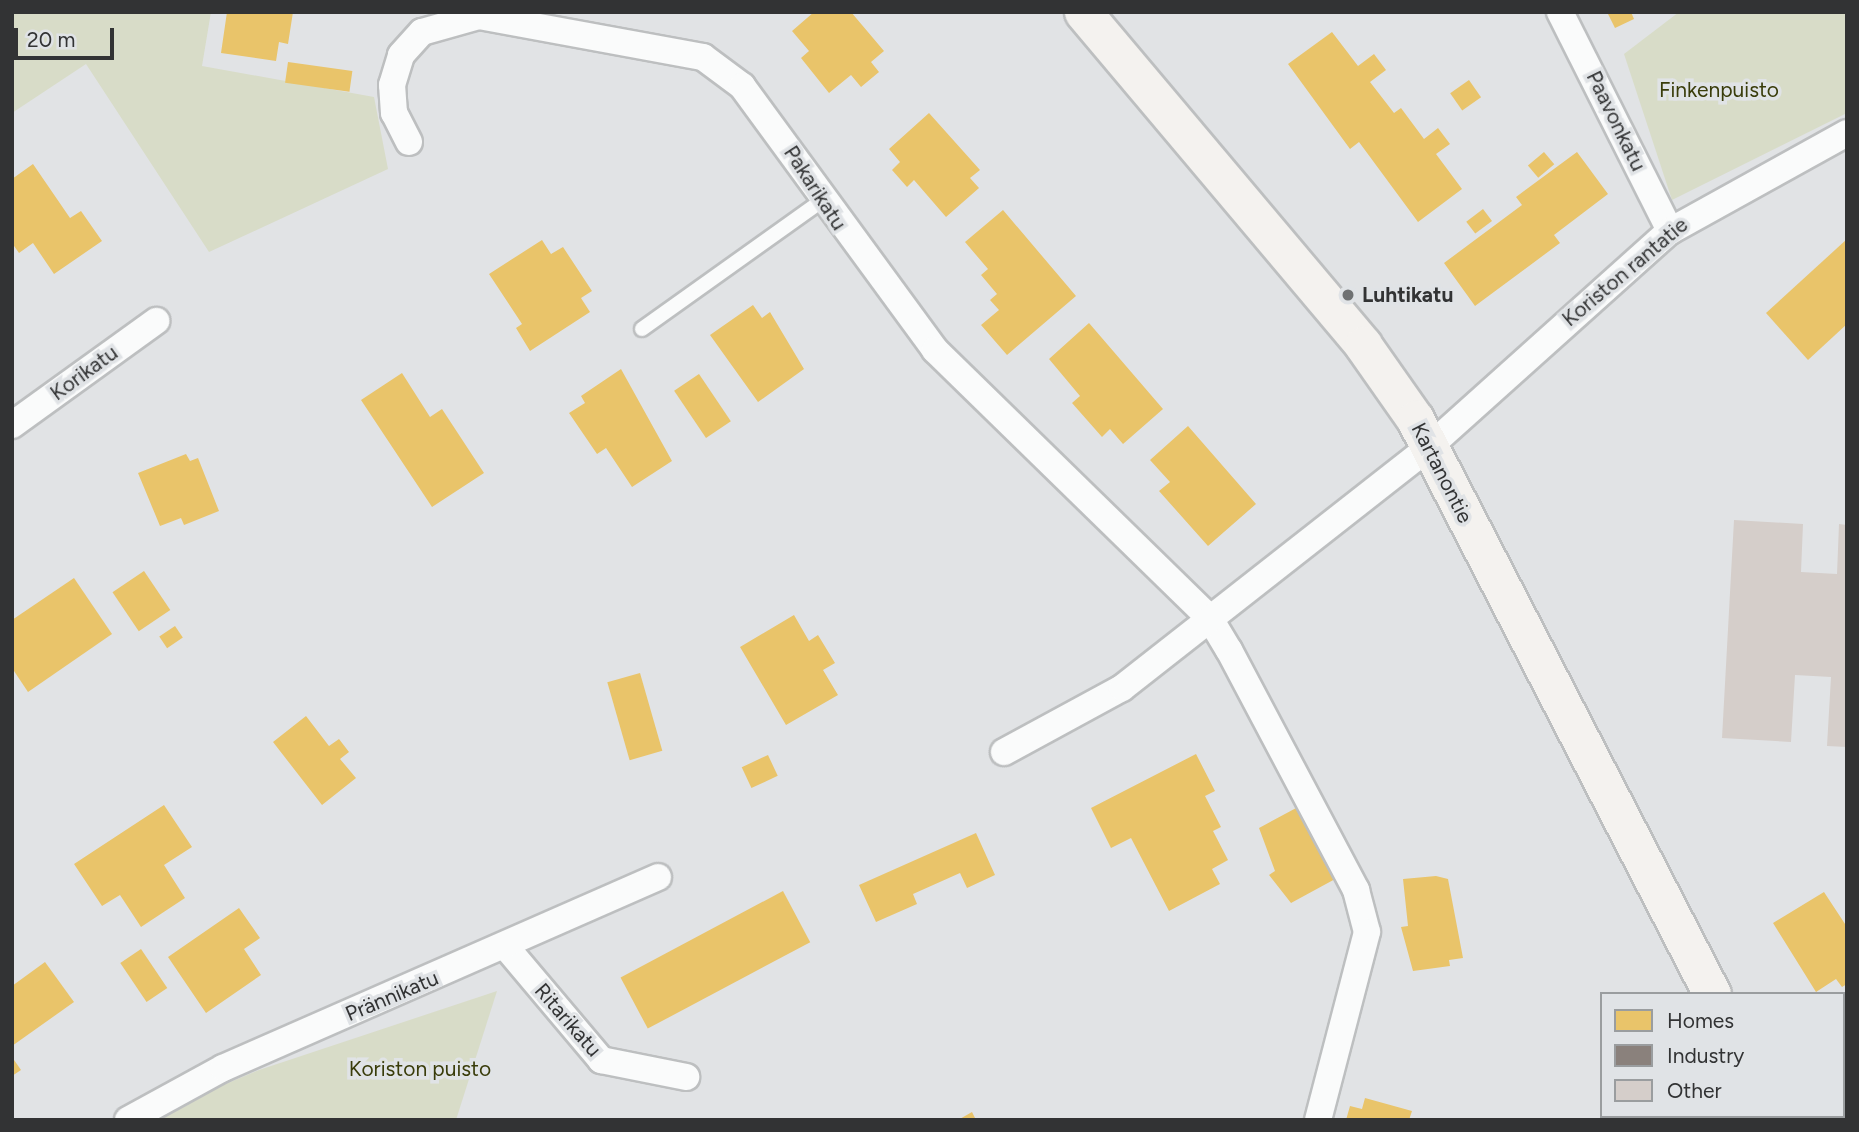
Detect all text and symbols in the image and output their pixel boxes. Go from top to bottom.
scale bar [18,14,117,58]
text: 20 m [27,27,75,52]
street label: Paavonkatu [1581,67,1651,175]
park label: Finkenpuisto [1659,77,1779,103]
street label: Pakarikatu [778,141,852,235]
street label: Koriston rantatie [1557,212,1693,332]
place label: Luhtikatu [1362,282,1453,308]
marker: Luhtikatu [1340,287,1356,303]
street label: Korikatu [45,340,123,406]
street label: Kartanontie [1406,419,1478,527]
street label: Prännikatu [342,965,442,1027]
street label: Ritarikatu [529,978,607,1062]
legend [1600,992,1845,1118]
text: Homes [1667,1008,1734,1033]
text: Industry [1667,1043,1744,1068]
park label: Koriston puisto [349,1056,491,1082]
text: Other [1667,1078,1722,1103]

